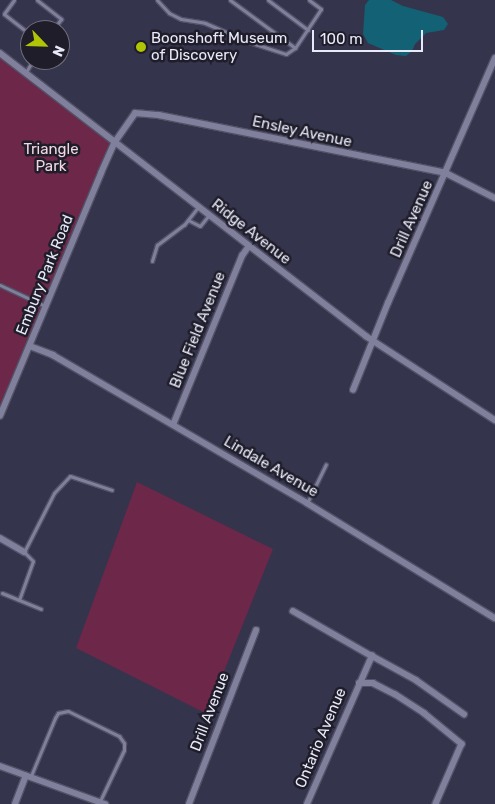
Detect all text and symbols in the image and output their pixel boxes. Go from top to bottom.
north arrow [20,20,70,70]
scale bar [315,20,426,52]
place label: Boonshoft Museum of Discovery [151,29,287,64]
text: 100 m [320,30,362,48]
marker: Boonshoft Museum of Discovery [135,41,147,53]
text: N [48,43,68,59]
street label: Ensley Avenue [250,113,354,151]
park label: Triangle Park [23,140,79,175]
street label: Drill Avenue [387,177,437,261]
street label: Ridge Avenue [208,195,294,269]
street label: Embury Park Road [13,212,77,338]
street label: Blue Field Avenue [166,269,230,391]
street label: Lindale Avenue [220,433,322,501]
street label: Drill Avenue [187,670,233,754]
street label: Ontario Avenue [292,685,350,791]

